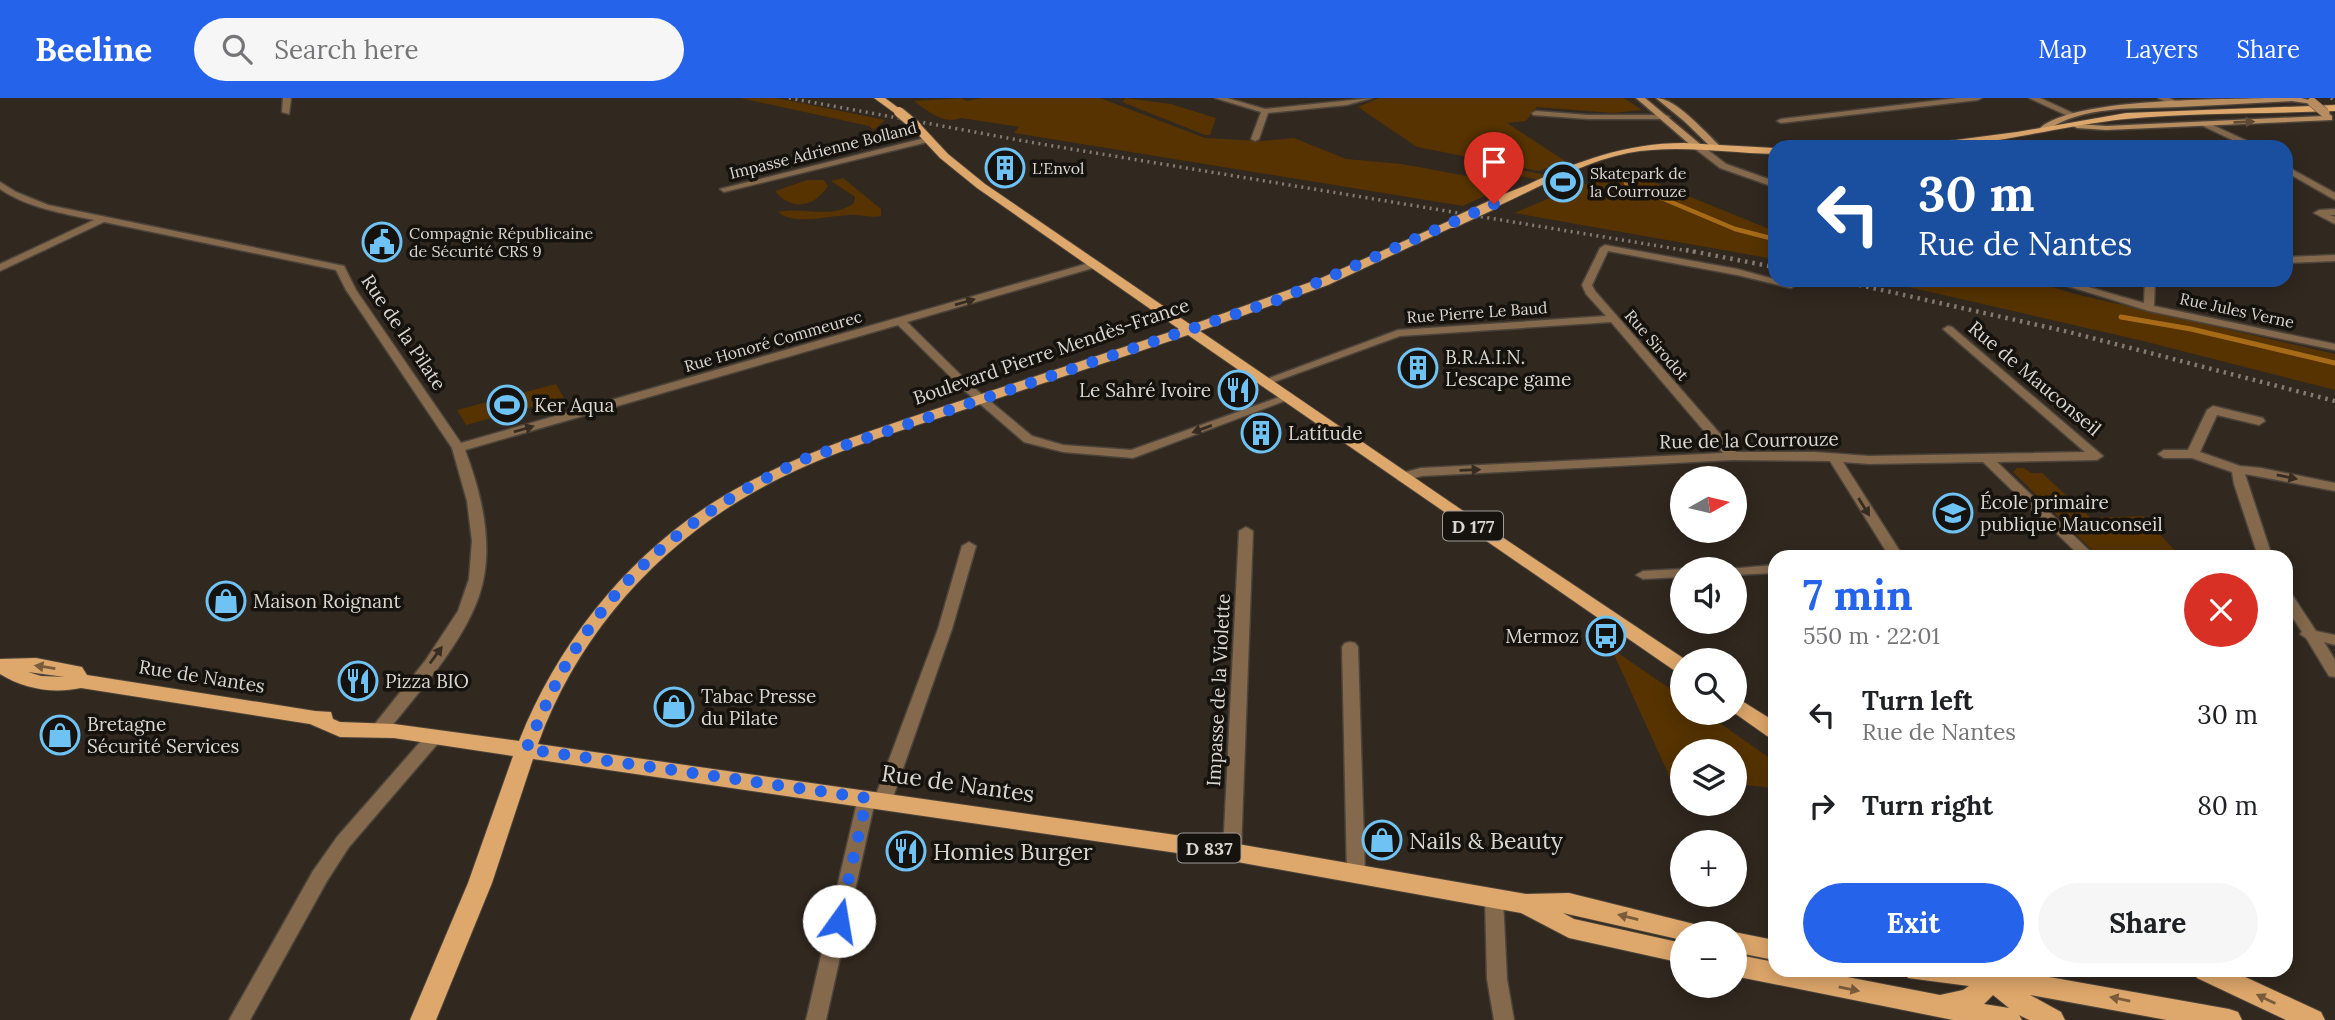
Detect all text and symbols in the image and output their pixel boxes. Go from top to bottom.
search box [194,18,684,81]
text: Beeline [35,28,152,70]
icon: search [218,30,256,68]
text: Search here [274,33,419,66]
text: Map [2038,34,2087,65]
text: Layers [2125,34,2198,65]
text: Share [2236,34,2300,65]
street label: Impasse Adrienne Bolland [727,117,919,183]
one-way arrow [2234,117,2256,128]
pin [1464,132,1524,204]
icon: arrive [1475,143,1513,181]
building icon: L'Envol [984,147,1026,189]
place label: L'Envol [1032,158,1084,178]
sports icon: Skatepark de la Courrouze [1542,161,1584,203]
text: 30 m [1918,162,2035,224]
place label: Skatepark de la Courrouze [1590,163,1687,201]
icon: left [1803,168,1894,259]
public building icon: Compagnie Républicaine de Sécurité CRS 9 [361,221,403,263]
place label: Compagnie Républicaine de Sécurité CRS 9 [409,223,593,261]
text: Rue de Nantes [1918,223,2132,264]
street label: Rue de la Pilate [356,270,452,394]
street label: Rue Jules Verne [2178,288,2296,332]
street label: Boulevard Pierre Mendès-France [910,292,1192,410]
one-way arrow [955,296,976,306]
street label: Rue Pierre Le Baud [1406,297,1549,327]
street label: Rue Honoré Commeurec [682,306,864,376]
street label: Rue Sirodot [1621,306,1694,385]
street label: Rue de Mauconseil [1964,315,2106,441]
place label: B.R.A.I.N. L'escape game [1445,345,1571,391]
building icon: B.R.A.I.N. L'escape game [1397,347,1439,389]
restaurant icon: Le Sahré Ivoire [1217,369,1259,411]
place label: Le Sahré Ivoire [1079,378,1211,402]
sports icon: Ker Aqua [486,384,528,426]
place label: Ker Aqua [534,393,614,417]
building icon: Latitude [1240,412,1282,454]
place label: Latitude [1288,421,1362,445]
one-way arrow [513,424,534,434]
one-way arrow [1192,424,1213,435]
street label: Rue de la Courrouze [1659,426,1839,454]
one-way arrow [1459,465,1481,476]
north arrow [1670,466,1746,542]
map controls [1670,466,1747,998]
one-way arrow [2276,472,2298,483]
place label: École primaire publique Mauconseil [1980,490,2163,536]
school or university icon: École primaire publique Mauconseil [1932,492,1974,534]
one-way arrow [1858,497,1871,517]
road number: D 177 [1443,512,1503,540]
button: sound [1670,557,1747,634]
text: 7 min [1803,568,1913,622]
button: close [2184,573,2258,647]
shop icon: Maison Roignant [205,580,247,622]
place label: Maison Roignant [253,589,401,613]
street label: Impasse de la Violette [1201,593,1235,787]
bus stop icon: Mermoz [1585,615,1627,657]
text: 550 m · 22:01 [1803,621,1940,650]
place label: Mermoz [1505,624,1579,648]
one-way arrow [428,646,442,664]
button: search [1670,648,1747,725]
street label: Rue de Nantes [137,654,267,698]
restaurant icon: Pizza BIO [337,660,379,702]
one-way arrow [34,661,56,672]
place label: Pizza BIO [385,669,469,693]
place label: Tabac Presse du Pilate [701,684,816,730]
text: Turn left [1862,684,1973,717]
shop icon: Tabac Presse du Pilate [653,686,695,728]
icon: left [1803,696,1841,734]
text: 30 m [2197,698,2258,731]
place label: Bretagne Sécurité Services [87,712,240,758]
shop icon: Bretagne Sécurité Services [39,714,81,756]
text: Rue de Nantes [1862,717,2016,746]
button: layers [1670,739,1747,816]
street label: Rue de Nantes [880,758,1036,808]
icon: right [1803,787,1841,825]
text: Turn right [1862,789,1993,822]
text: 80 m [2197,789,2258,822]
shop icon: Nails & Beauty [1361,819,1403,861]
place label: Nails & Beauty [1409,826,1564,855]
restaurant icon: Homies Burger [885,830,927,872]
button: + [1670,830,1747,907]
road number: D 837 [1178,834,1240,862]
place label: Homies Burger [933,837,1093,866]
button: Exit [1803,883,2024,963]
button: Share [2038,883,2258,963]
position arrow [802,884,876,958]
one-way arrow [1617,911,1639,922]
button: − [1670,921,1747,998]
one-way arrow [1838,984,1860,995]
one-way arrow [2256,993,2276,1005]
one-way arrow [2109,994,2131,1005]

